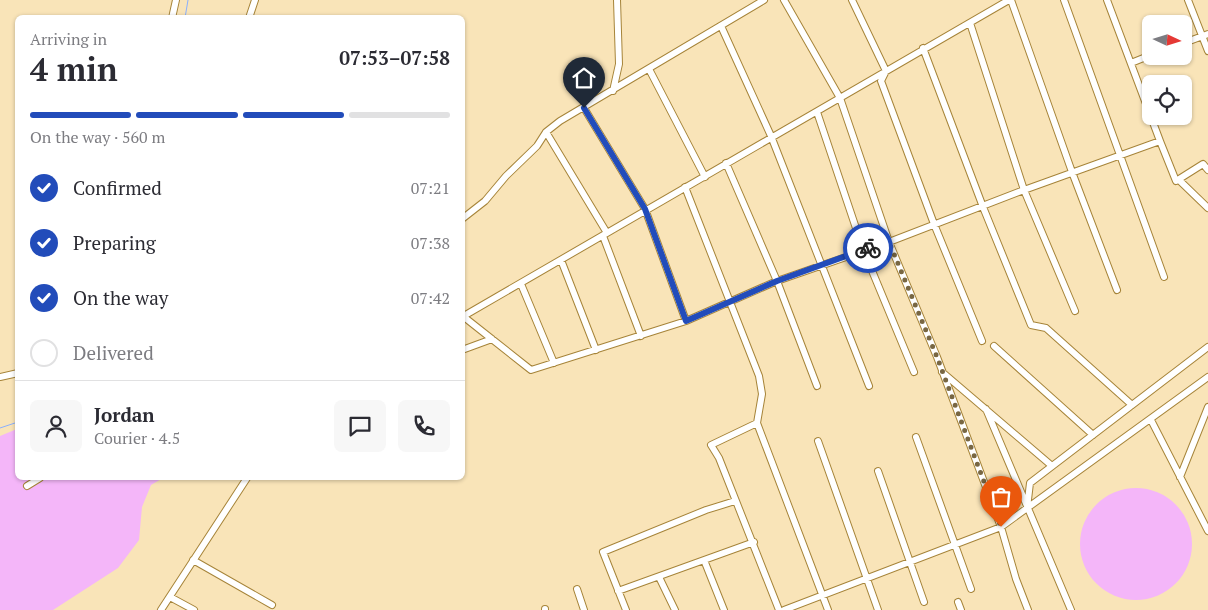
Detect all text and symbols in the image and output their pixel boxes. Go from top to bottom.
north arrow [1142,15,1192,65]
map controls [1142,15,1192,125]
text: Arriving in [30,28,107,50]
text: 07:53–07:58 [339,45,450,70]
text: 4 min [30,48,118,90]
pin [563,57,605,108]
icon: home [570,64,598,92]
button: locate [1142,75,1192,125]
text: On the way · 560 m [30,126,165,148]
icon: check [30,174,58,202]
text: Confirmed [73,175,162,200]
text: 07:21 [411,177,450,199]
courier [843,223,893,273]
icon: check [30,229,58,257]
text: Preparing [73,230,156,255]
text: 07:38 [411,232,450,254]
icon: bike [854,234,882,262]
icon: check [30,284,58,312]
text: On the way [73,285,168,310]
text: 07:42 [411,287,450,309]
text: Delivered [73,340,154,365]
button: person [30,400,82,452]
button: chat [334,400,386,452]
button: phone [398,400,450,452]
text: Jordan [94,402,155,427]
text: Courier · 4.5 [94,427,180,449]
pin [980,476,1022,527]
icon: bag [987,483,1015,511]

